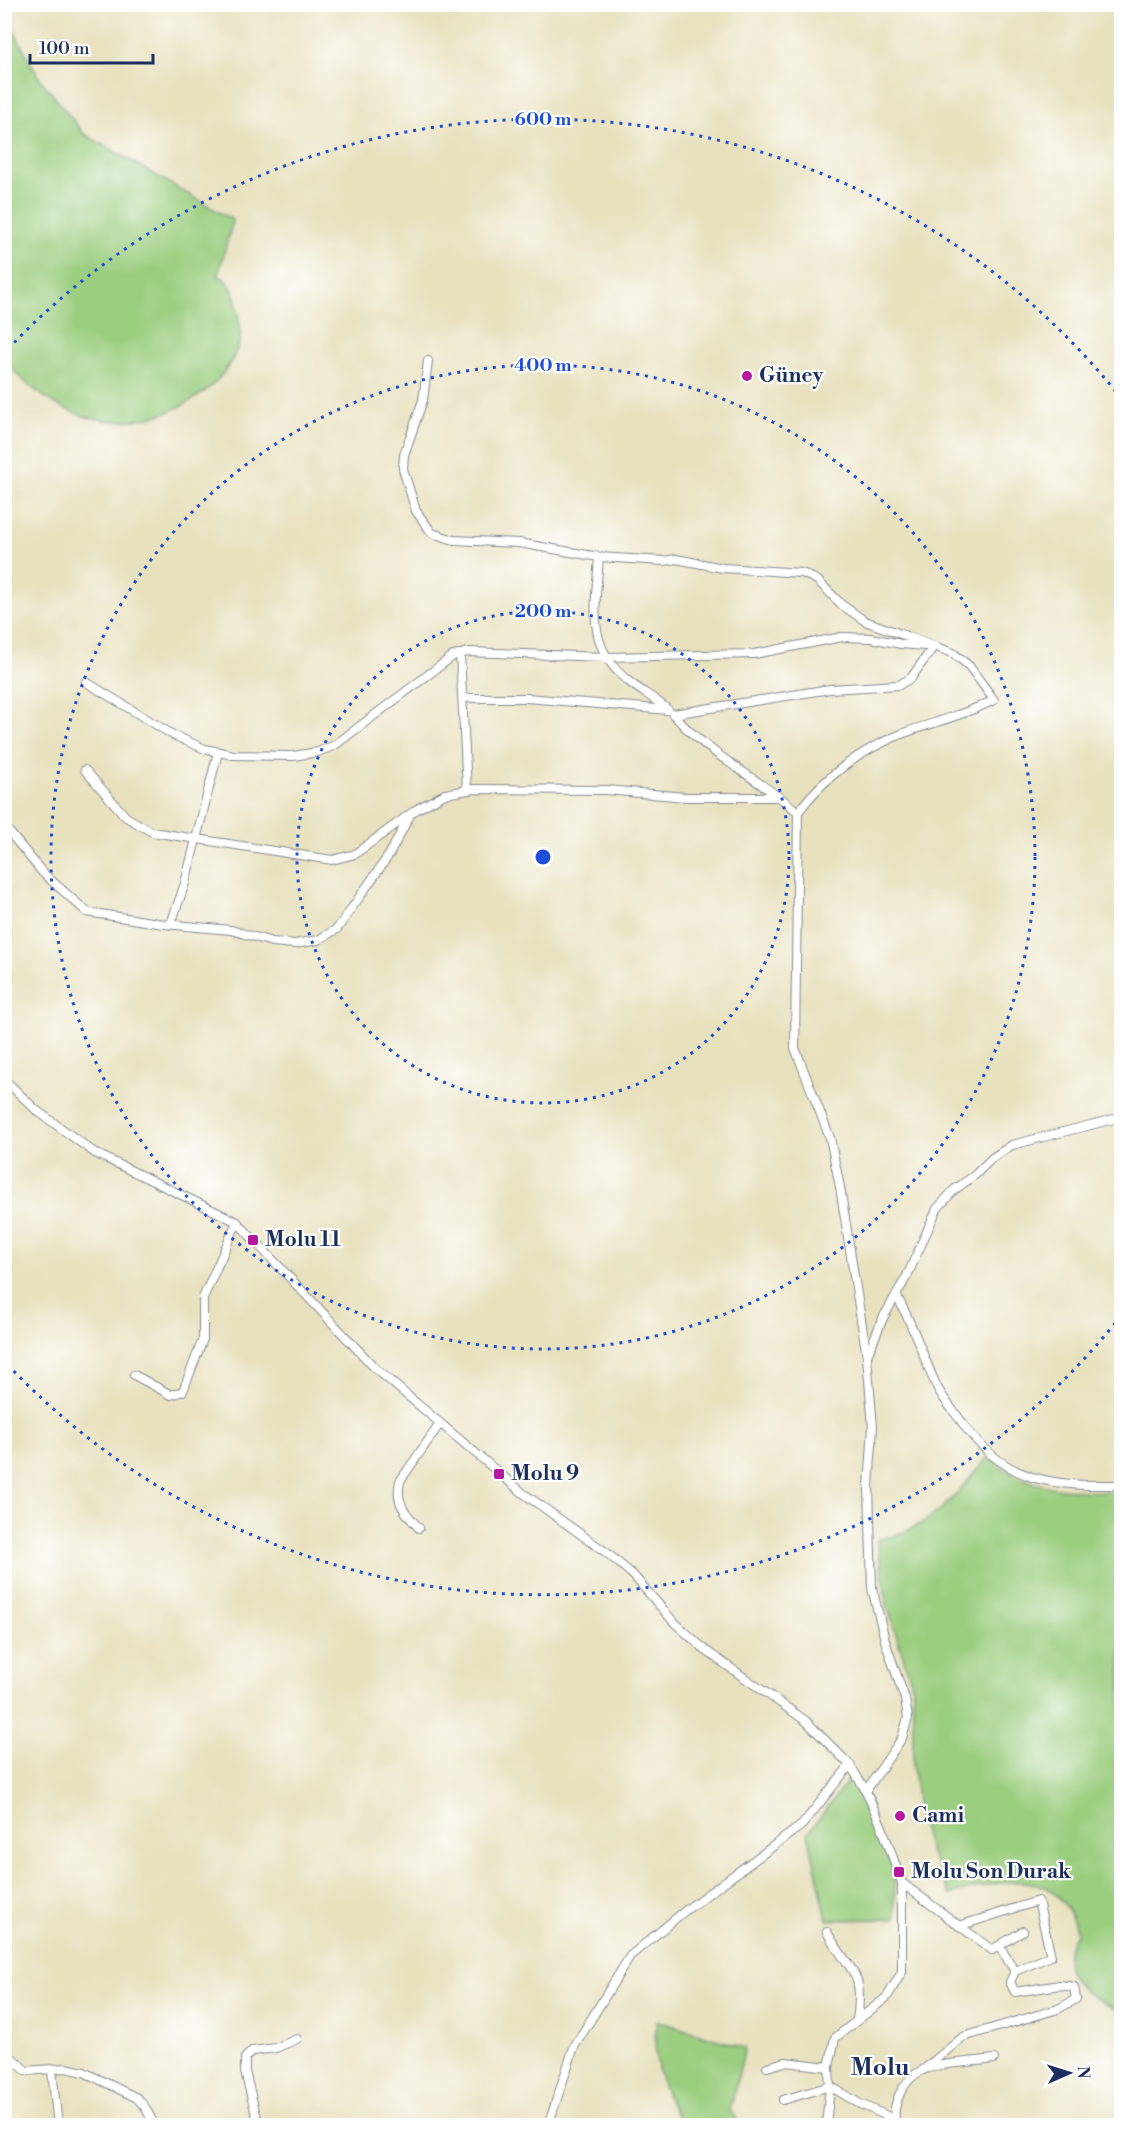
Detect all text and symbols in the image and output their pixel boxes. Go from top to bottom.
scale bar [30,27,153,65]
text: 100 m [39,37,90,60]
text: 600 m [515,108,572,131]
text: 400 m [514,354,572,377]
place label: Güney [759,363,824,389]
marker: Güney [740,369,754,383]
text: 200 m [515,600,572,623]
centre of rings [533,847,553,867]
place label: Molu 11 [265,1227,341,1253]
marker: Molu 11 [246,1233,260,1247]
place label: Molu 9 [511,1461,579,1487]
marker: Molu 9 [492,1467,506,1481]
place label: Cami [912,1803,964,1829]
marker: Cami [893,1809,907,1823]
place label: Molu Son Durak [911,1859,1072,1885]
marker: Molu Son Durak [892,1865,906,1879]
north arrow [1039,2043,1099,2103]
district label: Molu [851,2053,910,2083]
text: N [1073,2065,1093,2079]

